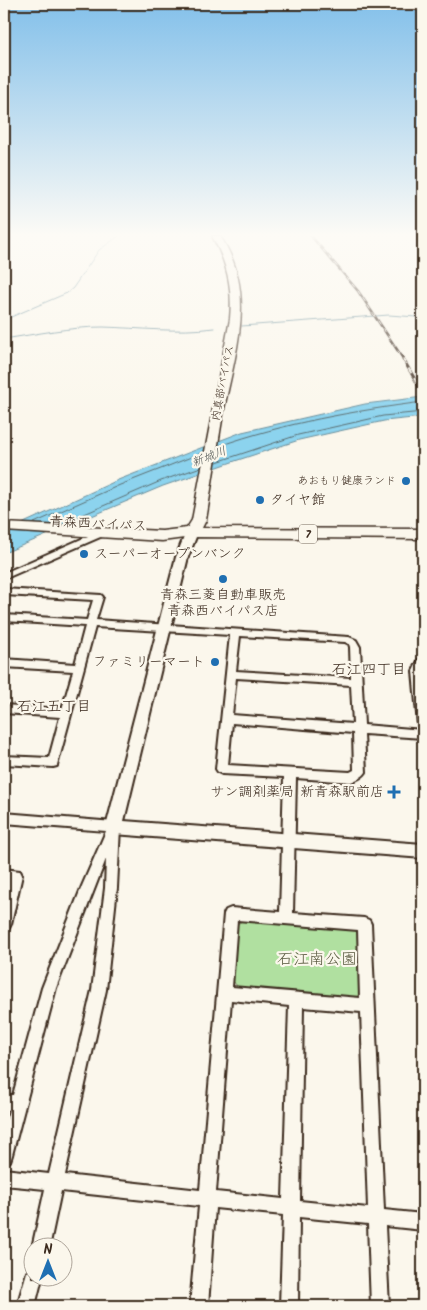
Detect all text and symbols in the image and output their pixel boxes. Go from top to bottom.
street label: 内真部バイパス [207,344,239,422]
water label: 新城川 [189,442,229,472]
place label: あおもり健康ランド [297,472,396,490]
marker: あおもり健康ランド [400,475,412,487]
place label: タイヤ館 [270,489,325,511]
marker: タイヤ館 [254,494,266,506]
street label: 青森西バイパス [49,510,147,538]
road number: 7 [299,524,317,544]
place label: スーパーオープンバンク [94,543,245,565]
marker: スーパーオープンバンク [78,548,90,560]
marker: 青森三菱自動車販売 青森西バイパス店 [217,573,229,585]
place label: 青森三菱自動車販売 青森西バイパス店 [160,584,286,622]
place label: ファミリーマート [93,651,205,673]
marker: ファミリーマート [209,656,221,668]
district label: 石江四丁目 [331,658,407,682]
district label: 石江五丁目 [16,695,92,719]
place label: サン調剤薬局 新青森駅前店 [210,781,384,803]
marker: サン調剤薬局 新青森駅前店 [388,786,400,798]
park label: 石江南公園 [277,947,357,972]
north arrow [22,1238,72,1288]
text: N [44,1239,53,1261]

